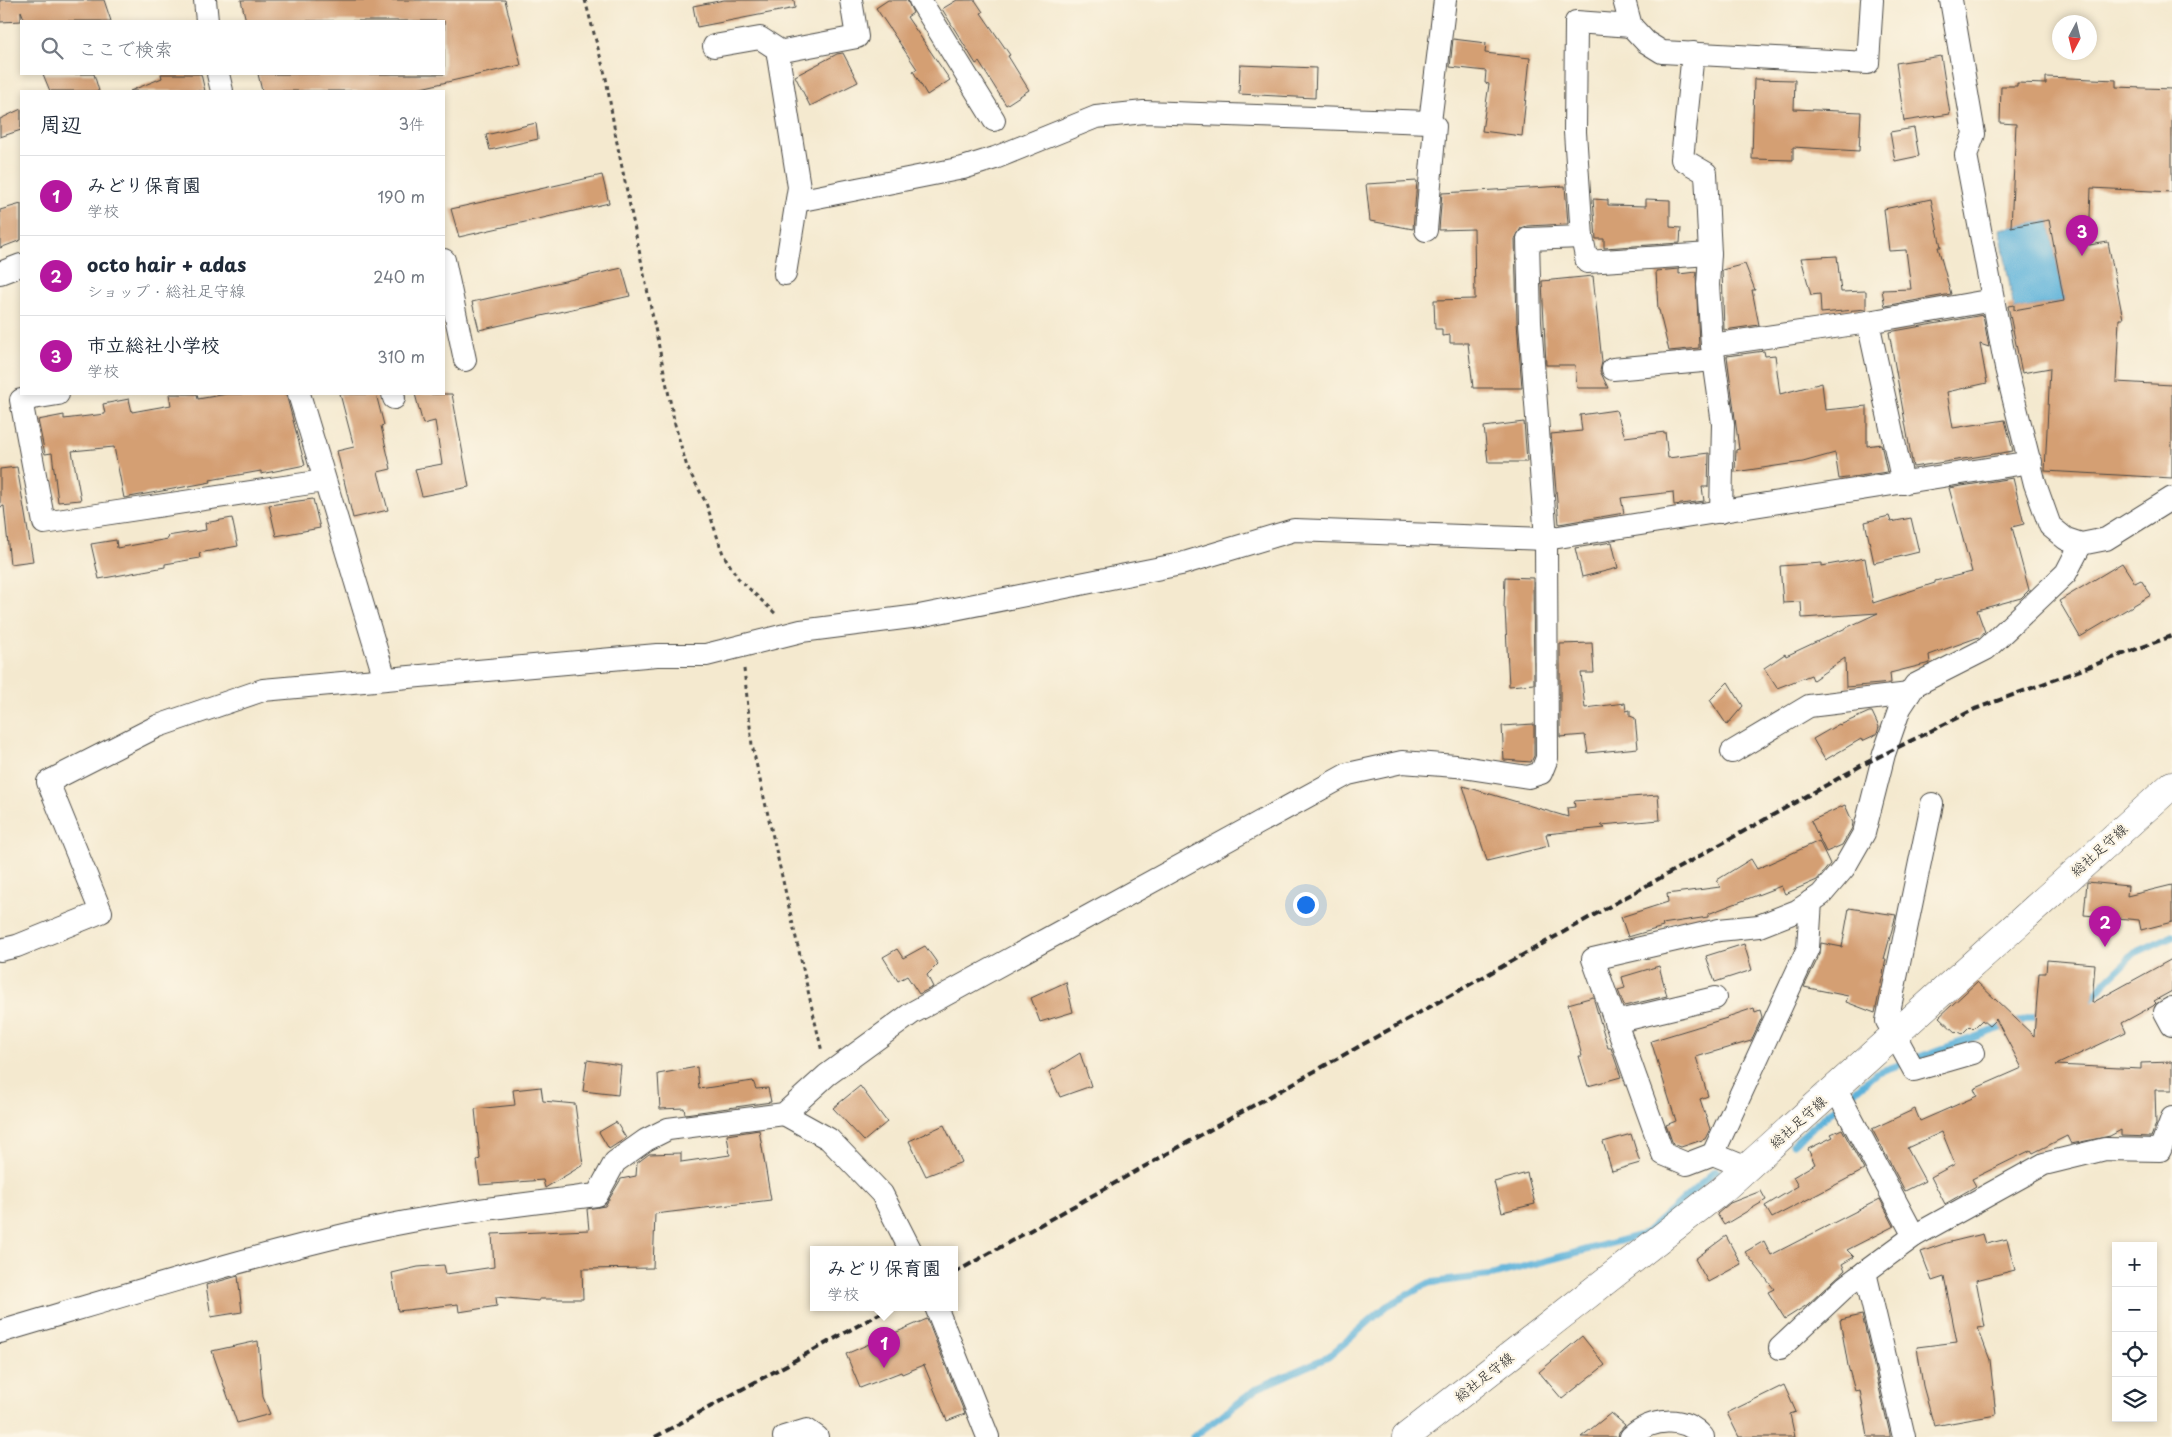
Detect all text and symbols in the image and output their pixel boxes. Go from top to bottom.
north arrow [2052,15,2097,60]
search box [20,20,445,75]
icon: search [38,34,66,62]
text: ここで検索 [78,34,173,62]
text: 周辺 [40,107,82,139]
text: 3件 [398,111,425,135]
text: みどり保育園 [87,170,201,198]
text: 1 [52,184,60,208]
text: 190 m [377,184,425,208]
text: 学校 [87,198,119,222]
pin: 3 [2066,215,2098,256]
text: octo hair + adas [87,250,246,278]
text: 2 [50,264,62,288]
text: 240 m [373,264,425,288]
text: ショップ · 総社足守線 [87,278,245,302]
text: 市立総社小学校 [87,330,220,358]
text: 3 [51,344,61,368]
text: 310 m [377,344,425,368]
text: 学校 [87,358,119,382]
street label: 総社足守線 [2066,818,2132,881]
your location [1293,892,1319,918]
pin: 2 [2089,906,2121,947]
street label: 総社足守線 [1765,1090,1831,1153]
map controls [2112,1242,2157,1422]
button: + [2112,1242,2157,1287]
popup [810,1246,958,1311]
text: みどり保育園 [827,1253,941,1281]
text: 学校 [827,1281,859,1305]
button: − [2112,1287,2157,1332]
pin: 1 [868,1327,900,1368]
button: locate [2112,1332,2157,1377]
street label: 総社足守線 [1450,1347,1518,1406]
button: layers [2112,1377,2157,1422]

